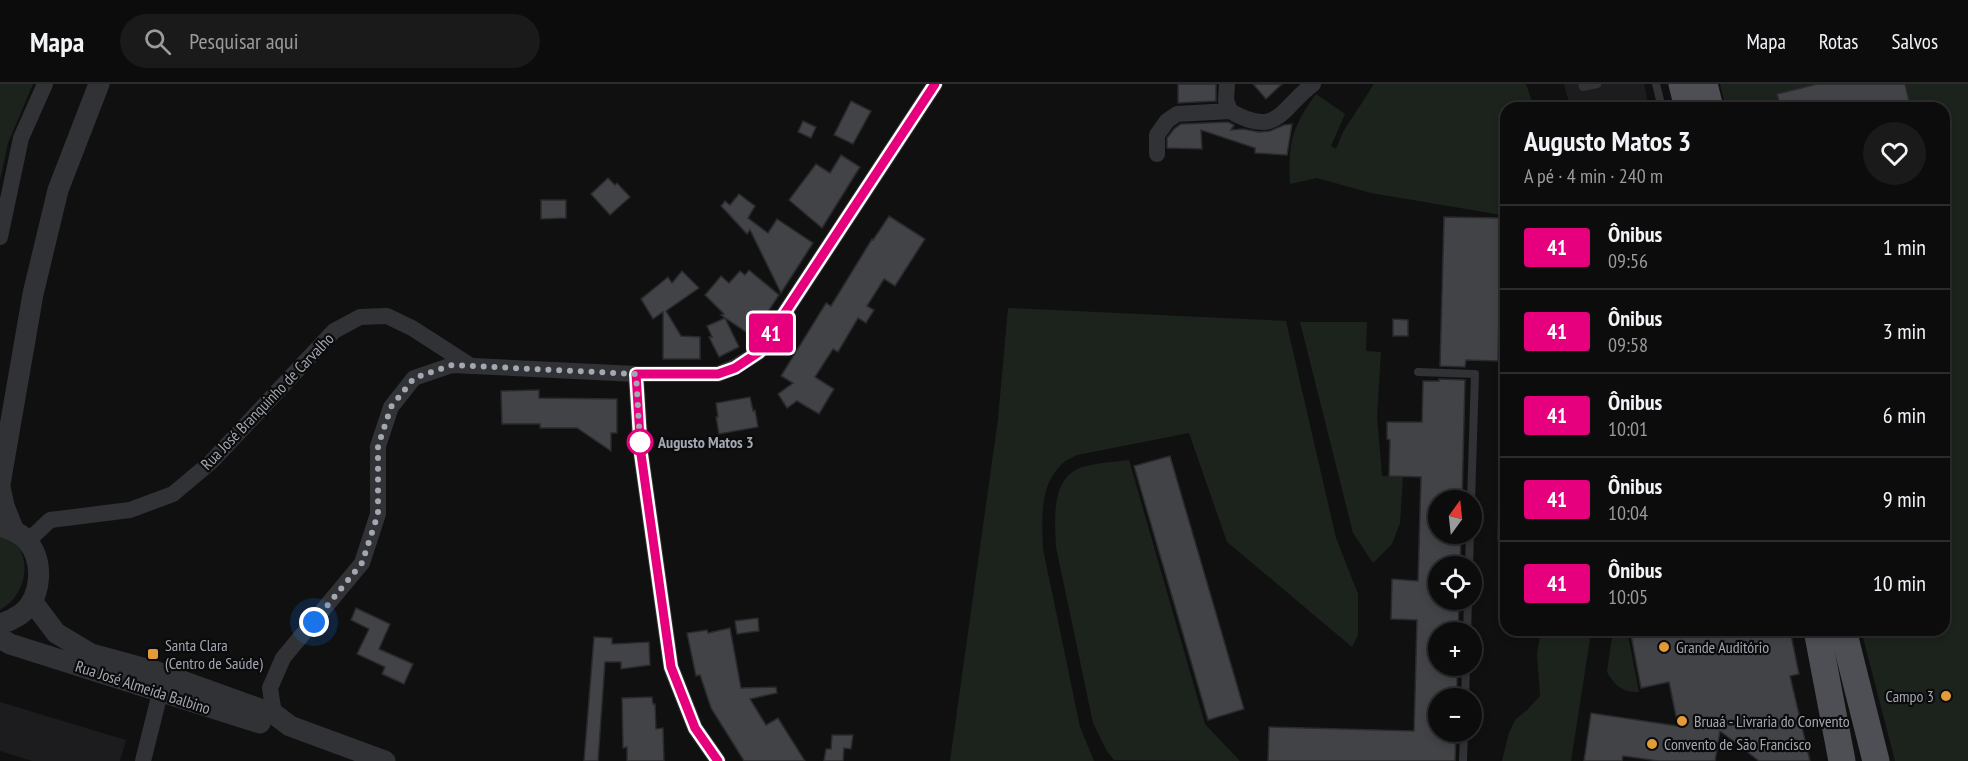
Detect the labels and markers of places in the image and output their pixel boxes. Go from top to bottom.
marker: Augusto Matos 3 [627,429,653,455]
place label: Augusto Matos 3 [657,432,754,452]
place label: Santa Clara (Centro de Saúde) [165,635,263,673]
place label: Grande Auditório [1676,637,1769,657]
marker: Grande Auditório [1657,640,1671,654]
marker: Santa Clara (Centro de Saúde) [146,647,160,661]
place label: Campo 3 [1886,686,1934,706]
marker: Campo 3 [1939,689,1953,703]
place label: Bruaá - Livraria do Convento [1694,711,1850,731]
marker: Bruaá - Livraria do Convento [1675,714,1689,728]
place label: Convento de São Francisco [1664,734,1811,754]
marker: Convento de São Francisco [1645,737,1659,751]

